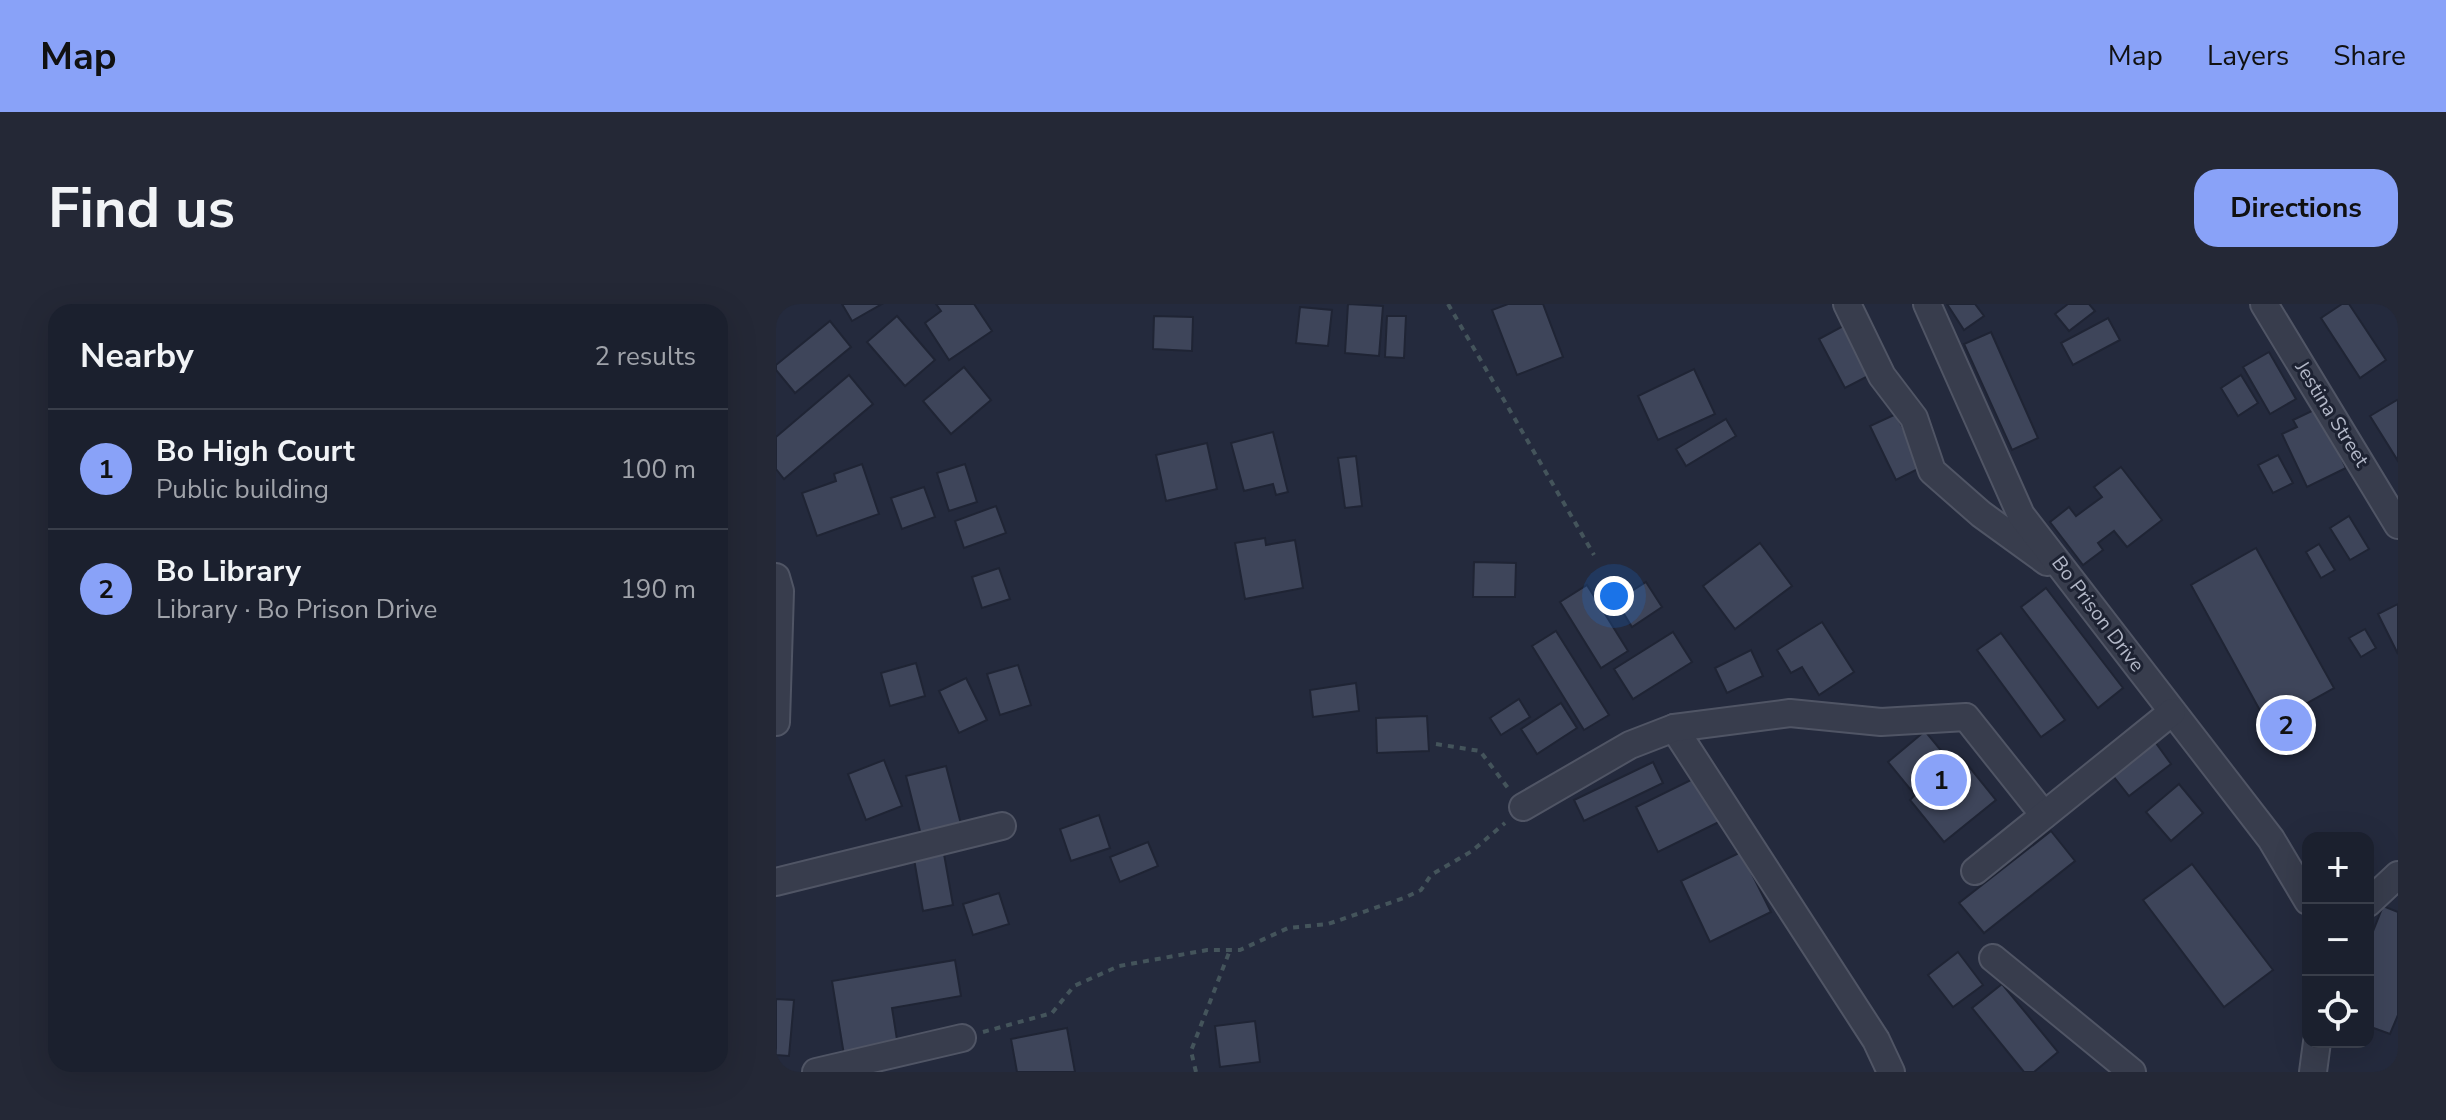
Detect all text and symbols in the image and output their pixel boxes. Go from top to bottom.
text: Map [40,31,117,82]
text: Map [2108,37,2163,75]
text: Layers [2207,37,2289,75]
text: Share [2333,37,2406,75]
button: Directions [2194,169,2398,247]
text: Find us [48,170,235,247]
text: Nearby [80,333,194,379]
text: 2 results [595,339,696,374]
street label: Jestina Street [2288,355,2376,473]
text: Bo High Court [156,431,355,472]
text: 1 [98,452,114,487]
text: 100 m [620,452,696,487]
text: Public building [156,472,329,507]
street label: Bo Prison Drive [2045,550,2151,678]
text: Bo Library [156,551,301,592]
text: 2 [98,572,114,607]
text: 190 m [620,572,696,607]
your location [1594,576,1634,616]
text: Library · Bo Prison Drive [156,592,437,627]
pin: 2 [2260,695,2312,755]
pin: 1 [1915,750,1967,810]
map controls [2302,832,2374,1048]
button: + [2302,832,2374,904]
button: − [2302,904,2374,976]
button: locate [2302,976,2374,1048]

